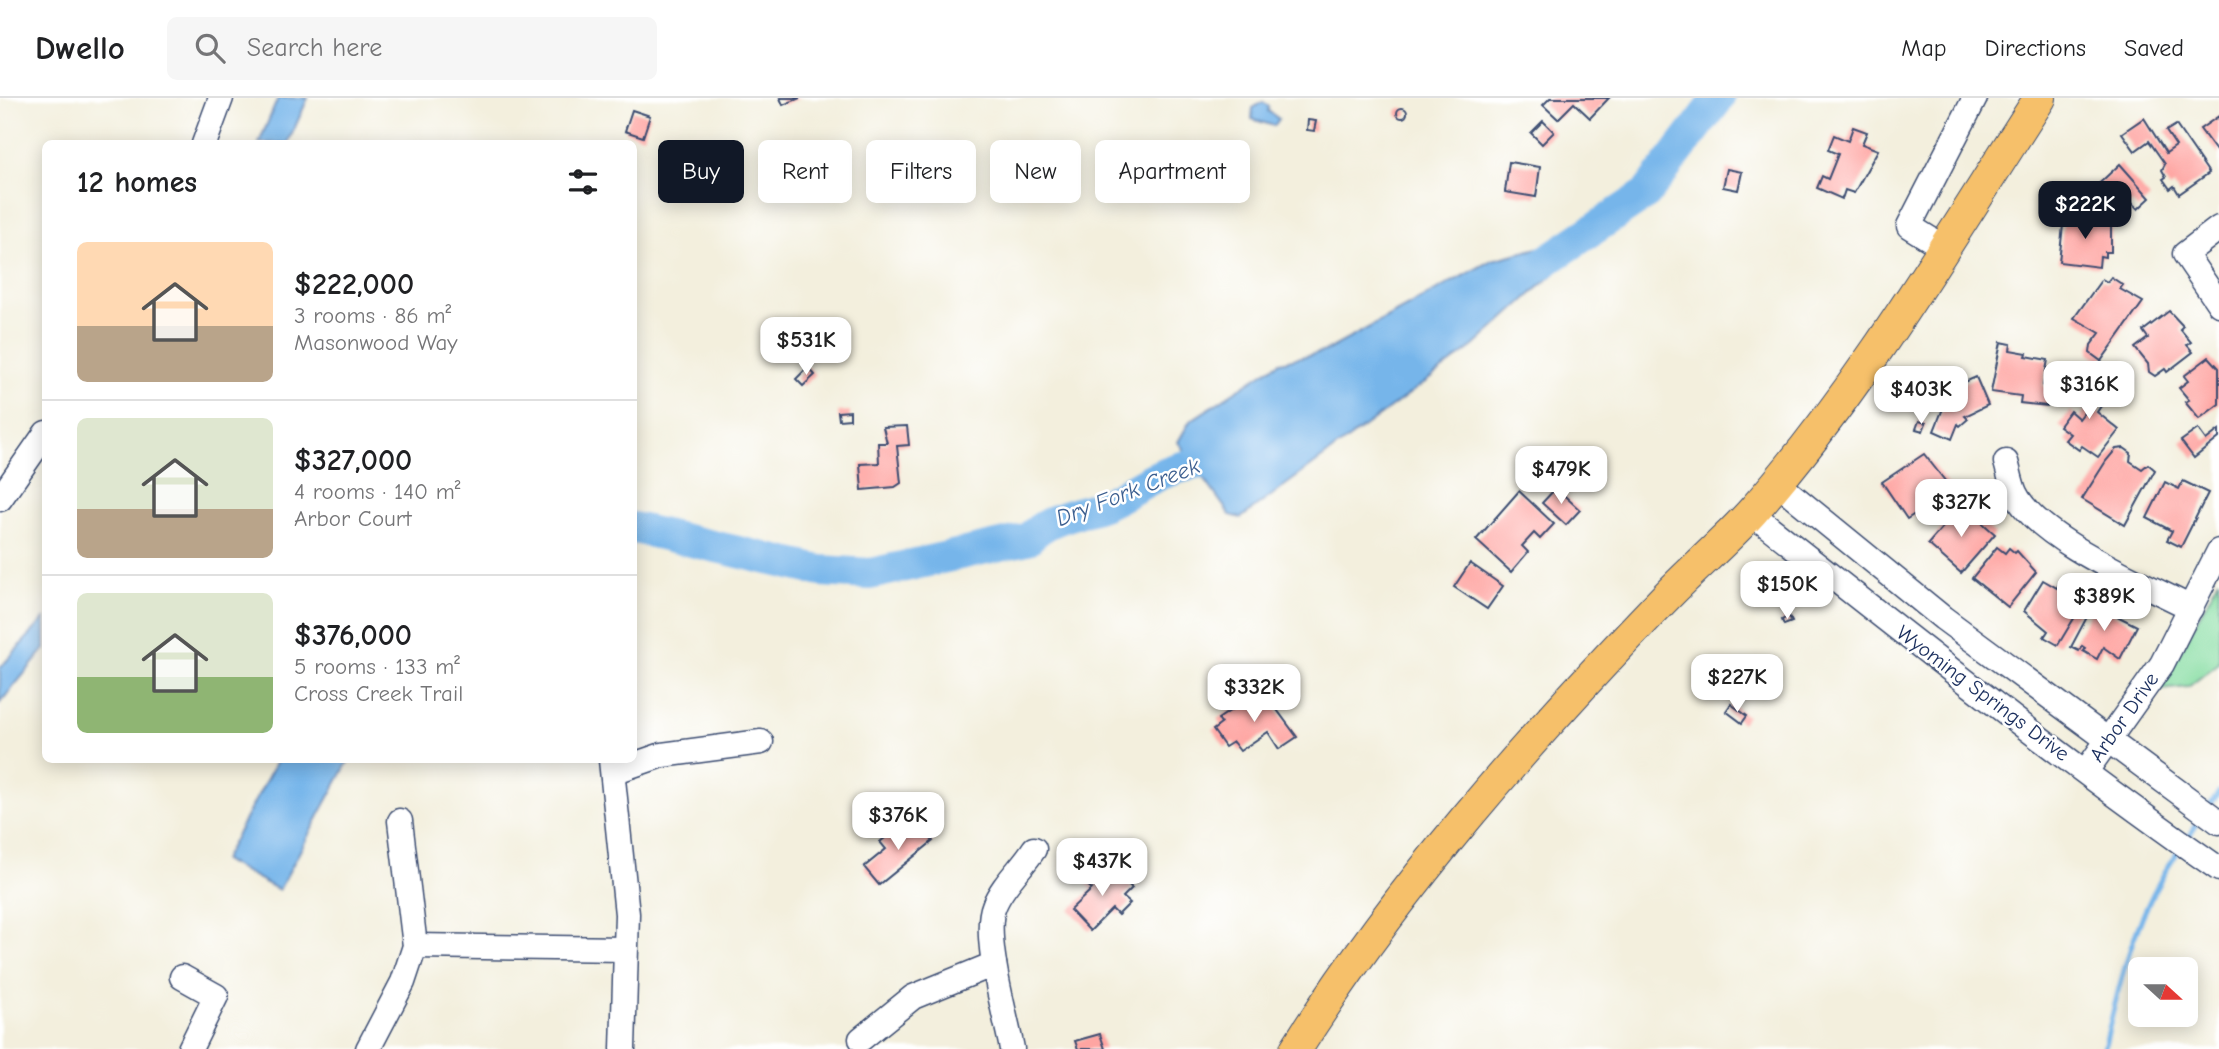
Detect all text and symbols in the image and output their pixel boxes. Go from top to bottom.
search box [167,17,657,80]
text: Dwello [35,29,125,67]
icon: search [191,29,229,67]
text: Search here [247,33,382,63]
text: Map [1901,34,1947,62]
text: Directions [1985,34,2086,62]
text: Saved [2124,34,2184,62]
chip: Buy [658,140,744,203]
chip: Rent [758,140,852,203]
chip: Filters [866,140,976,203]
chip: New [990,140,1081,203]
chip: Apartment [1095,140,1250,203]
icon: filters [564,163,602,201]
text: 12 homes [77,165,197,200]
pin: $222K [2036,181,2134,241]
text: $222K [2054,190,2116,217]
text: $222,000 [294,267,414,302]
icon: home [133,270,217,354]
text: 3 rooms · 86 m² [294,302,451,329]
pin: $531K [757,317,855,377]
text: $531K [776,326,836,353]
text: Masonwood Way [294,329,458,356]
pin: $316K [2040,362,2138,421]
pin: $403K [1872,366,1970,426]
text: $316K [2059,370,2119,397]
text: $403K [1890,375,1952,402]
text: $327,000 [294,443,412,478]
icon: home [133,446,217,530]
pin: $479K [1512,446,1610,506]
water label: Dry Fork Creek [1052,452,1204,532]
text: $479K [1531,455,1591,482]
text: 4 rooms · 140 m² [294,478,461,505]
pin: $327K [1912,480,2010,539]
text: $327K [1931,488,1991,515]
text: Arbor Court [294,505,412,532]
pin: $150K [1738,561,1836,621]
text: $150K [1756,570,1818,597]
pin: $389K [2055,574,2153,633]
text: $389K [2073,582,2135,609]
text: $376,000 [294,618,412,653]
street label: Wyoming Springs Drive [1892,620,2074,766]
icon: home [133,621,217,705]
text: 5 rooms · 133 m² [294,653,460,680]
pin: $227K [1688,654,1786,714]
text: $227K [1707,663,1767,690]
pin: $332K [1205,664,1303,724]
street label: Arbor Drive [2085,668,2163,766]
text: $332K [1224,673,1284,700]
text: Cross Creek Trail [294,680,463,707]
pin: $376K [849,792,947,852]
text: $376K [868,801,928,828]
pin: $437K [1053,838,1151,898]
text: $437K [1072,847,1132,874]
north arrow [2128,957,2198,1027]
map controls [2128,957,2198,1027]

